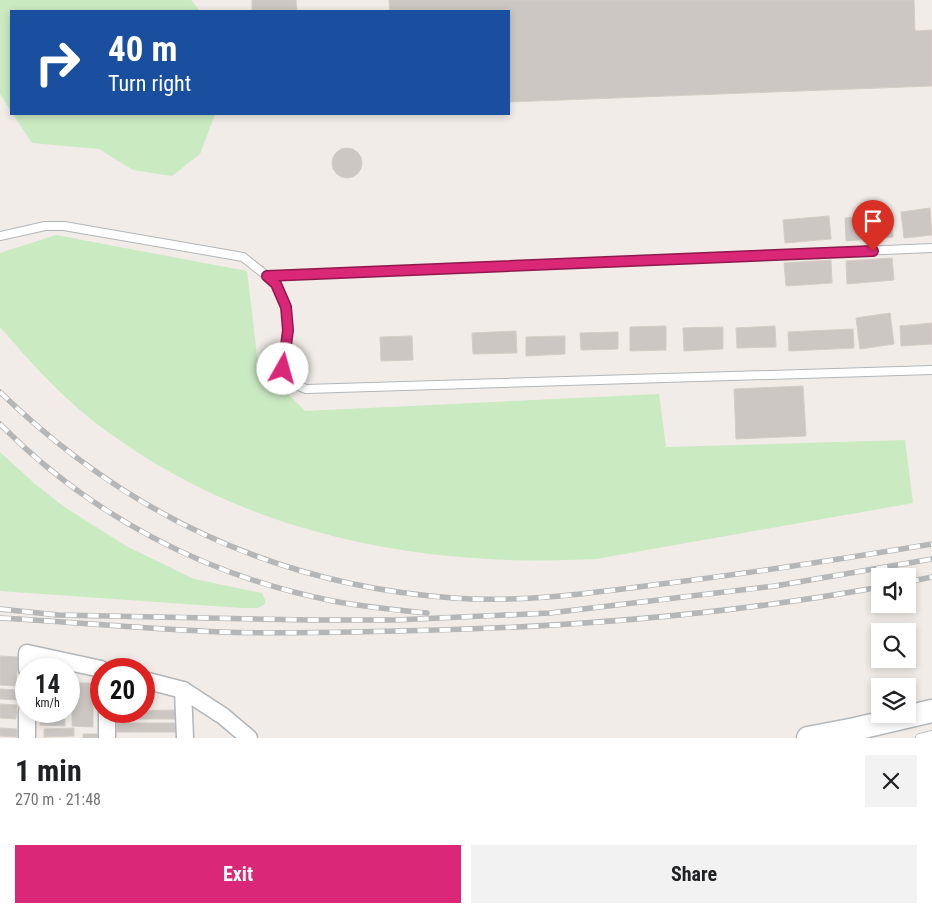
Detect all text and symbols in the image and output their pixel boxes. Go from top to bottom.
text: 40 m [108,29,177,70]
icon: right [25,30,90,95]
text: Turn right [108,71,191,96]
pin [852,200,894,251]
icon: arrive [859,207,887,235]
position arrow [256,342,308,394]
map controls [871,568,916,723]
button: sound [871,568,916,613]
button: search [871,623,916,668]
speed limit sign: 20 [90,658,155,723]
text: 14 [35,670,60,699]
button: layers [871,678,916,723]
text: km/h [35,696,60,710]
text: 1 min [15,753,82,788]
button: close [865,755,917,807]
text: 270 m · 21:48 [15,790,101,809]
button: Exit [15,845,461,903]
button: Share [471,845,917,903]

